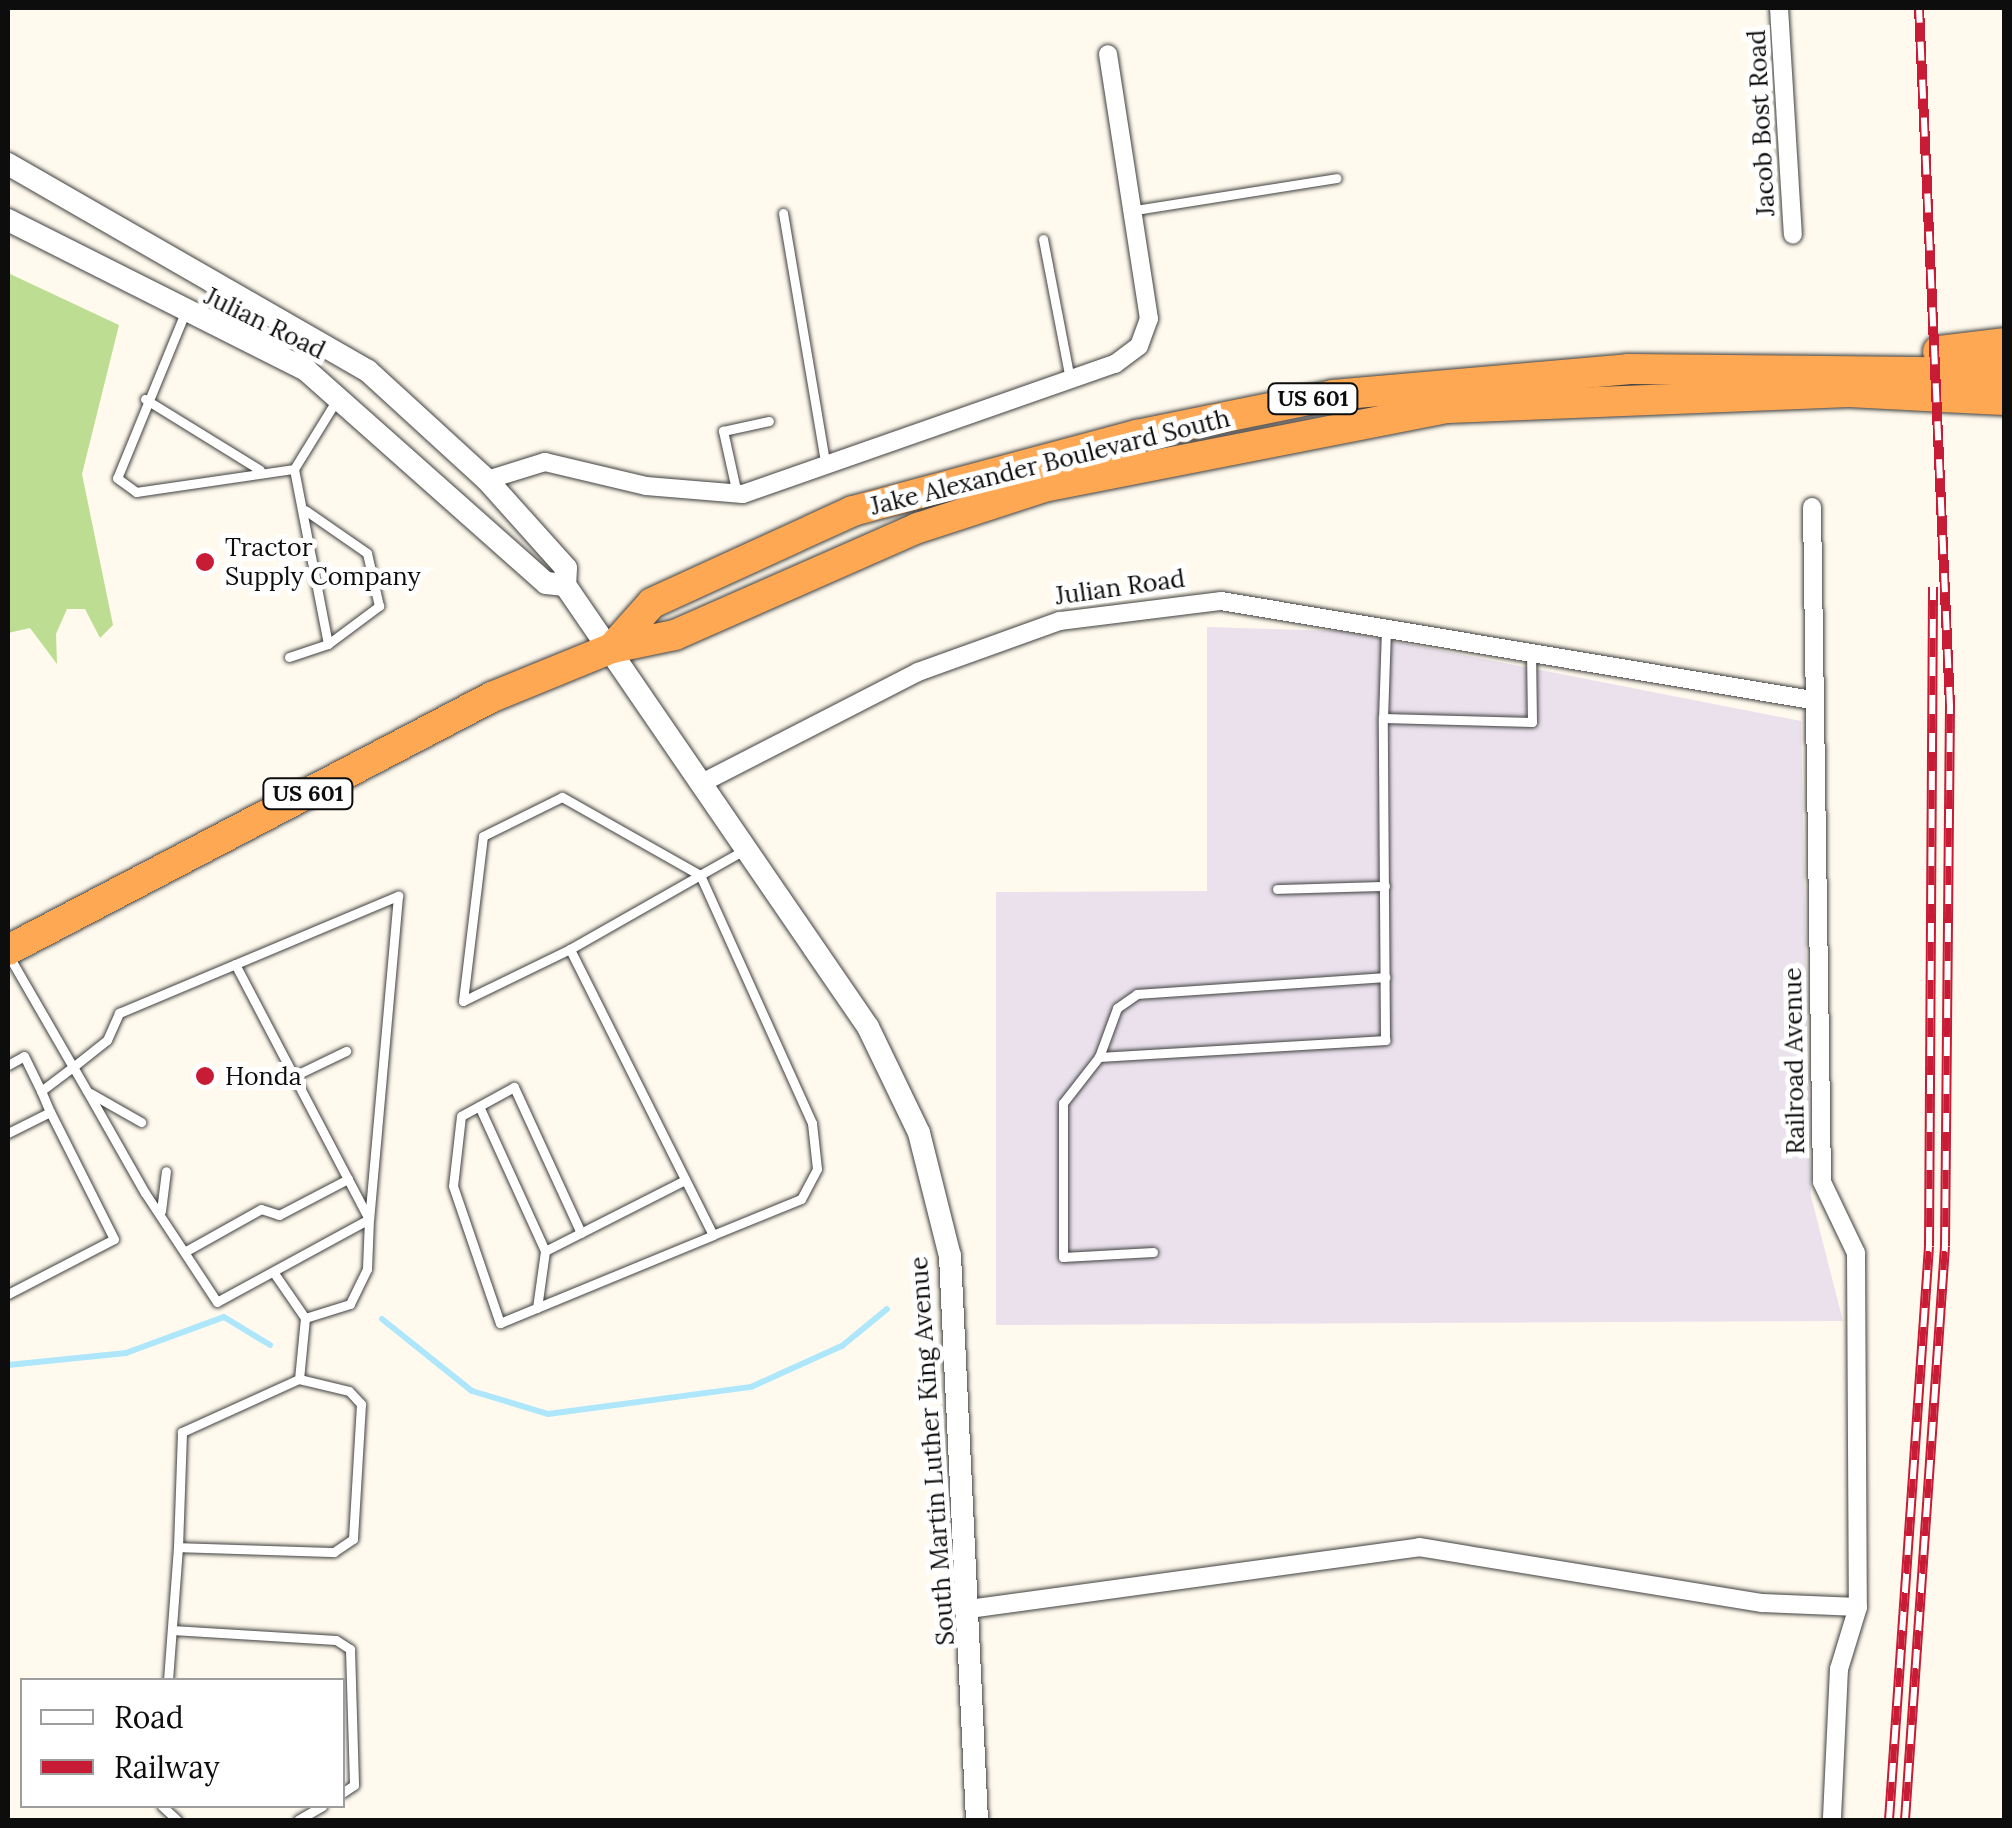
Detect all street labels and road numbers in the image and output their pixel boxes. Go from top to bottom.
street label: Jacob Bost Road [1741,29,1781,217]
street label: Julian Road [200,281,330,365]
road number: US 601 [1266,382,1360,416]
street label: Jake Alexander Boulevard South [867,403,1233,521]
street label: Julian Road [1053,563,1187,611]
road number: US 601 [260,777,356,811]
street label: Railroad Avenue [1777,967,1811,1155]
street label: South Martin Luther King Avenue [903,1256,961,1646]

